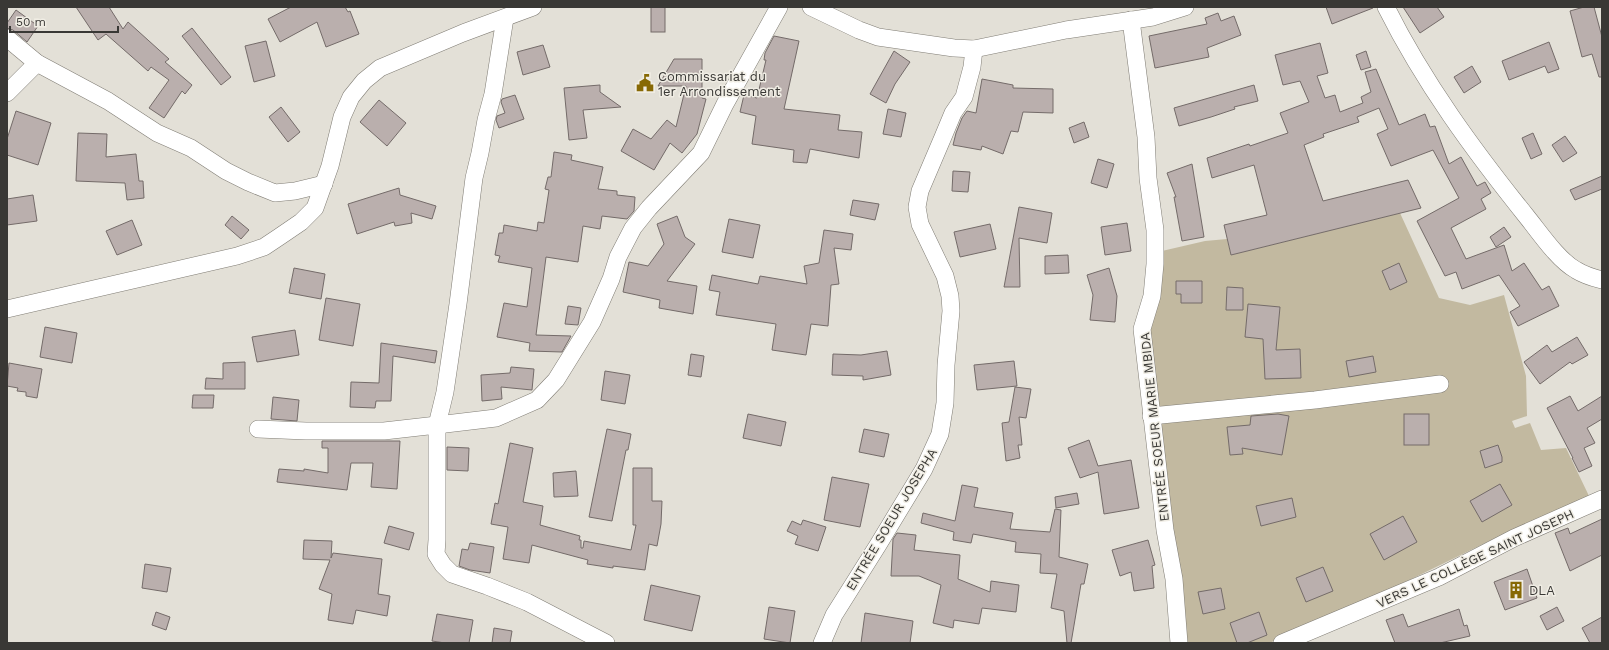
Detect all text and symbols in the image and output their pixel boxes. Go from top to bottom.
scale bar [10,8,118,34]
text: 50 m [16,15,46,29]
place label: Commissariat du 1er Arrondissement [658,69,781,99]
public building icon: Commissariat du 1er Arrondissement [635,73,655,93]
street label: ENTRÉE SOEUR MARIE MBIDA [1136,331,1172,522]
street label: ENTRÉE SOEUR JOSEPHA [842,444,940,593]
street label: VERS LE COLLÈGE SAINT JOSEPH [1374,505,1576,611]
building icon: DLA [1506,580,1526,600]
place label: DLA [1529,583,1555,598]

